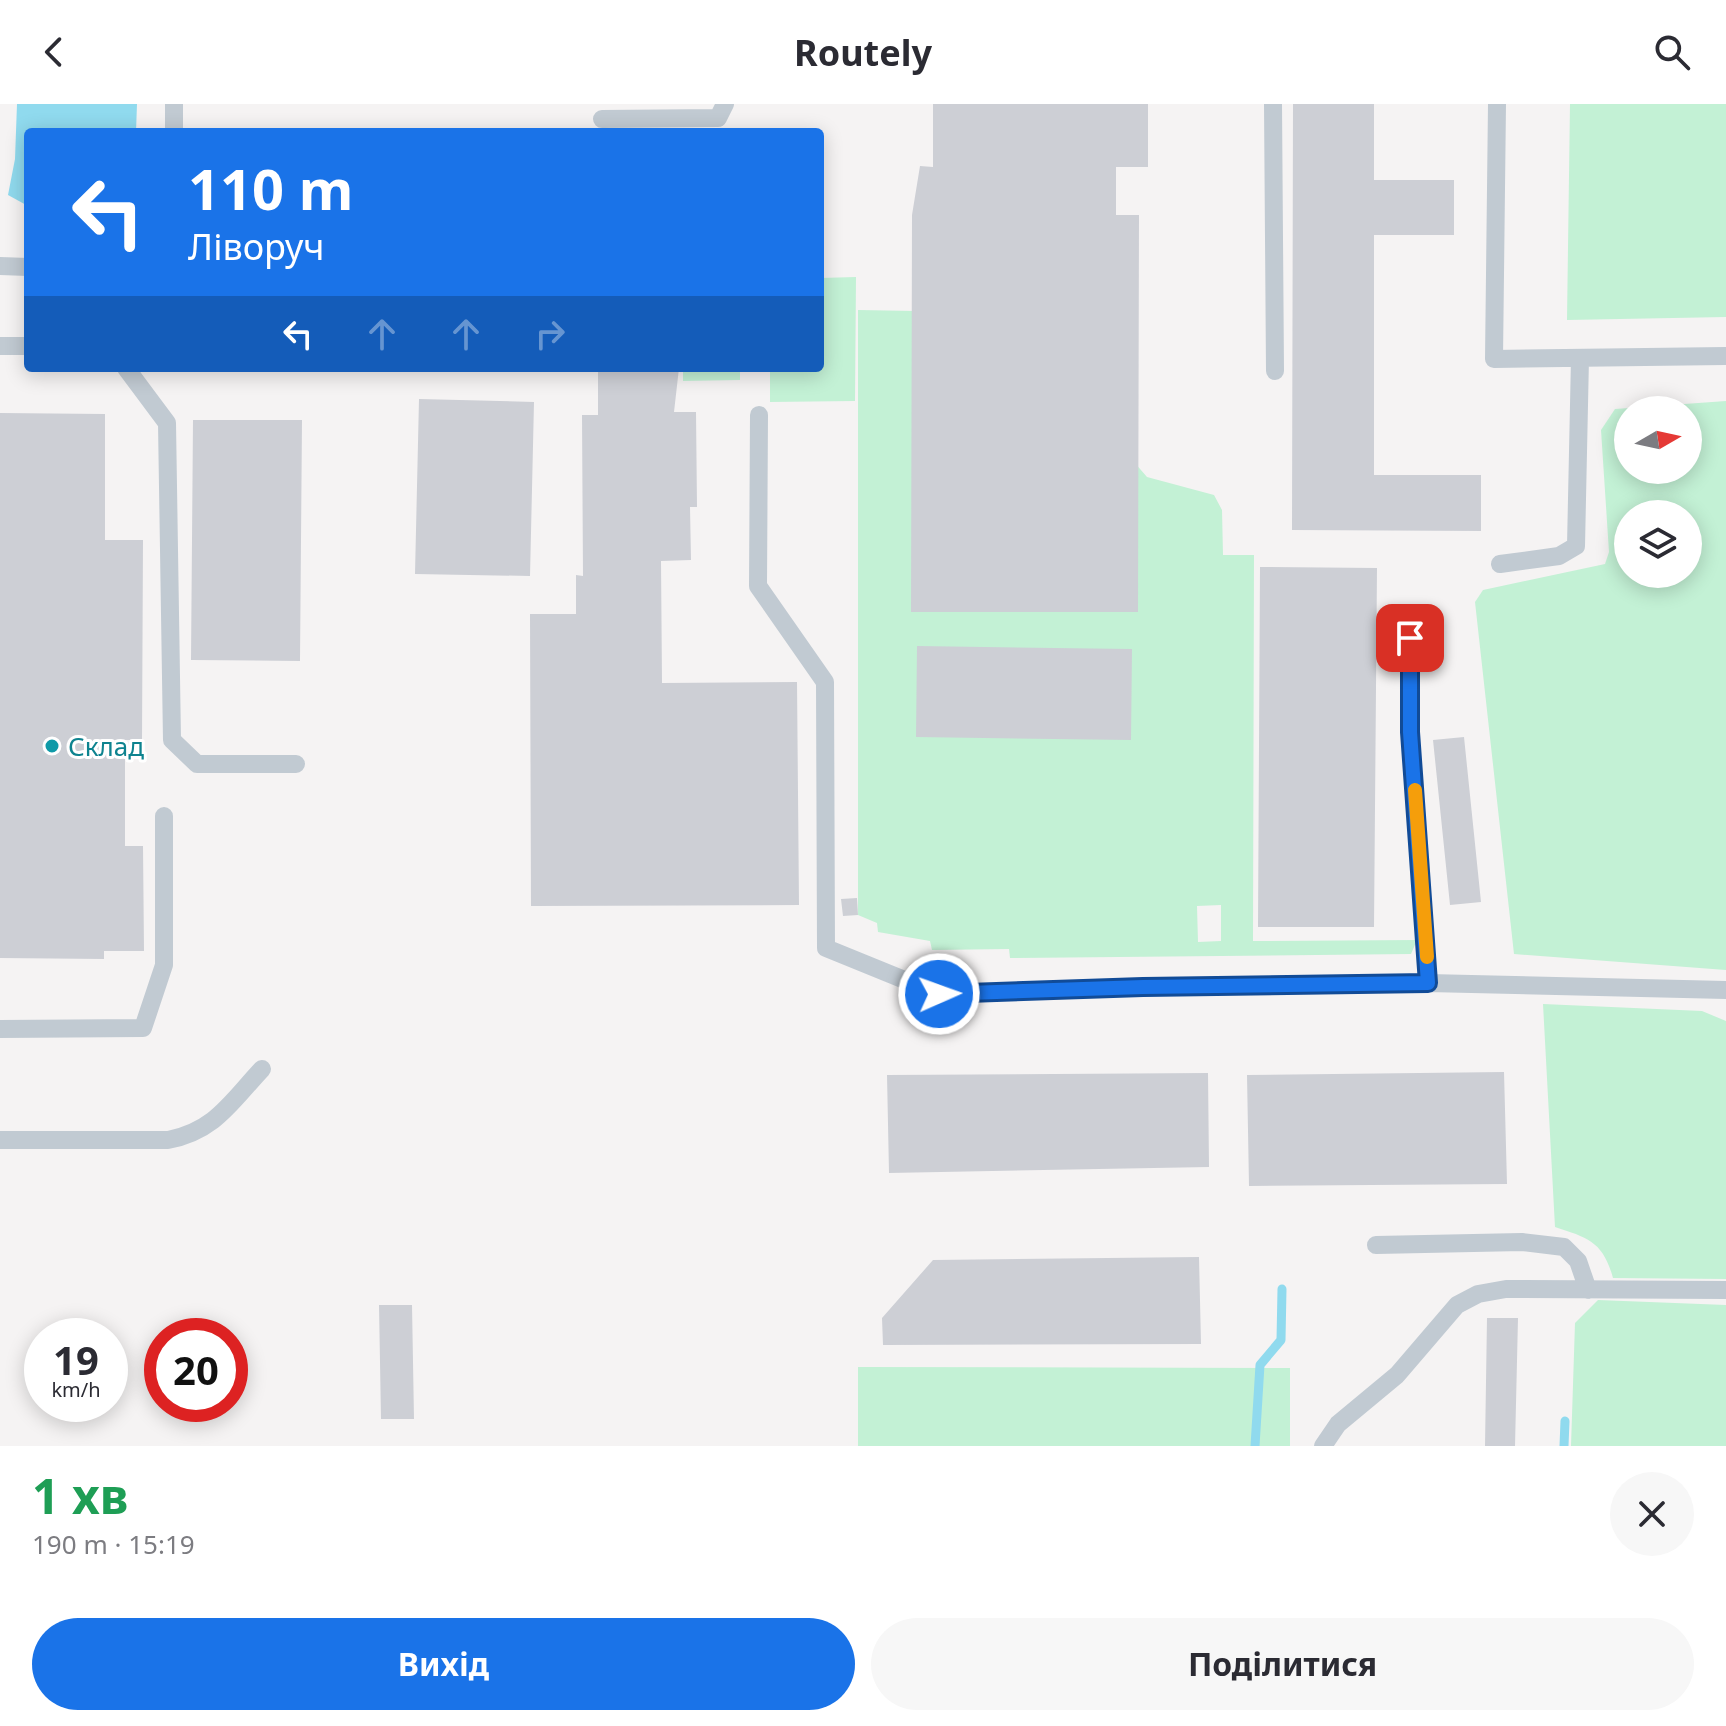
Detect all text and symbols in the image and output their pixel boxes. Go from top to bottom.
text: Routely [794,28,932,77]
icon: back [32,30,76,74]
icon: search [1650,30,1694,74]
text: 110 m [188,150,353,226]
icon: left [56,160,160,264]
text: Ліворуч [188,222,324,271]
icon: left [276,312,320,356]
icon: ahead [360,312,404,356]
icon: ahead [444,312,488,356]
icon: right [528,312,572,356]
north arrow [1614,396,1702,484]
map controls [1614,396,1702,588]
button: layers [1614,500,1702,588]
pin [1376,604,1444,672]
icon: arrive [1388,616,1432,660]
place label: Склад [68,728,144,764]
marker: Склад [43,737,61,755]
position arrow [897,952,981,1036]
speed limit sign: 20 [144,1318,248,1422]
text: 19 [53,1332,99,1387]
text: km/h [51,1376,101,1403]
text: 1 хв [32,1463,128,1528]
button: close [1610,1472,1694,1556]
text: 190 m · 15:19 [32,1526,195,1562]
button: Вихід [32,1618,855,1710]
button: Поділитися [871,1618,1694,1710]

